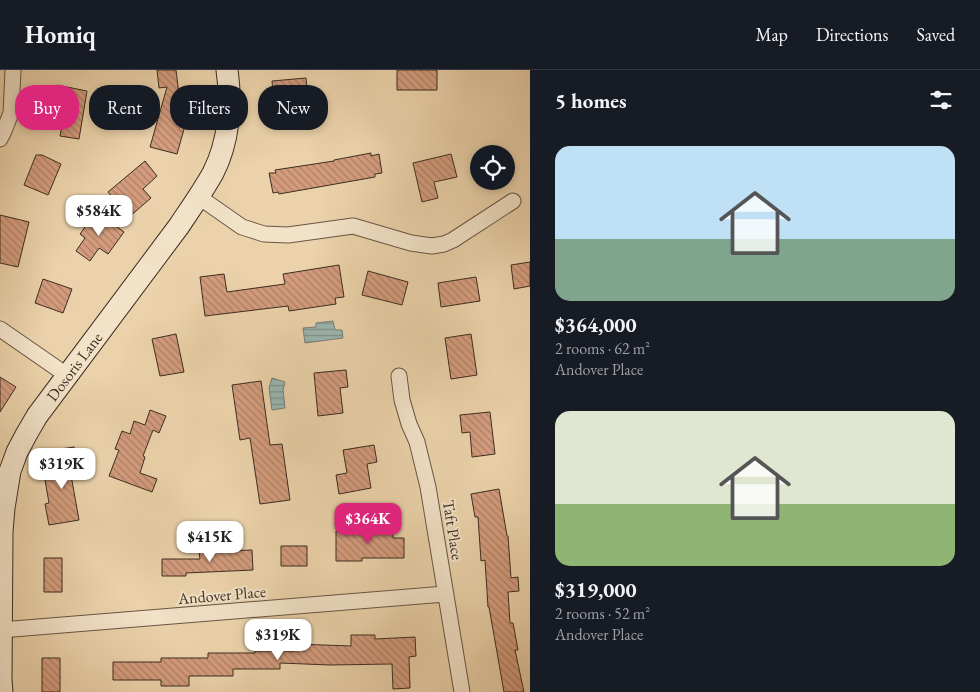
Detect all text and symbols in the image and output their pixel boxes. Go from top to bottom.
text: Homiq [25,19,96,50]
text: Map [756,23,788,46]
text: Directions [816,23,888,46]
text: Saved [916,23,955,46]
chip: Buy [15,85,79,130]
chip: Rent [89,85,160,130]
chip: Filters [170,85,248,130]
chip: New [258,85,328,130]
icon: filters [927,86,955,114]
text: 5 homes [555,87,627,114]
map controls [470,145,515,190]
button: locate [470,145,515,190]
icon: home [710,178,800,268]
pin: $584K [64,194,134,237]
text: $584K [77,200,121,221]
text: $364,000 [555,311,637,338]
street label: Dosoris Lane [41,328,107,405]
text: 2 rooms · 62 m² [555,338,650,359]
text: Andover Place [555,359,643,380]
icon: home [710,443,800,533]
pin: $319K [27,448,97,490]
text: $319K [40,453,84,474]
street label: Taft Place [438,499,468,561]
pin: $364K [333,502,403,545]
text: $364K [346,508,390,529]
pin: $415K [175,520,245,563]
text: $415K [188,526,232,547]
text: $319,000 [555,576,637,603]
street label: Andover Place [176,581,267,609]
text: 2 rooms · 52 m² [555,603,650,624]
pin: $319K [243,618,313,661]
text: $319K [256,624,300,645]
text: Andover Place [555,624,643,645]

